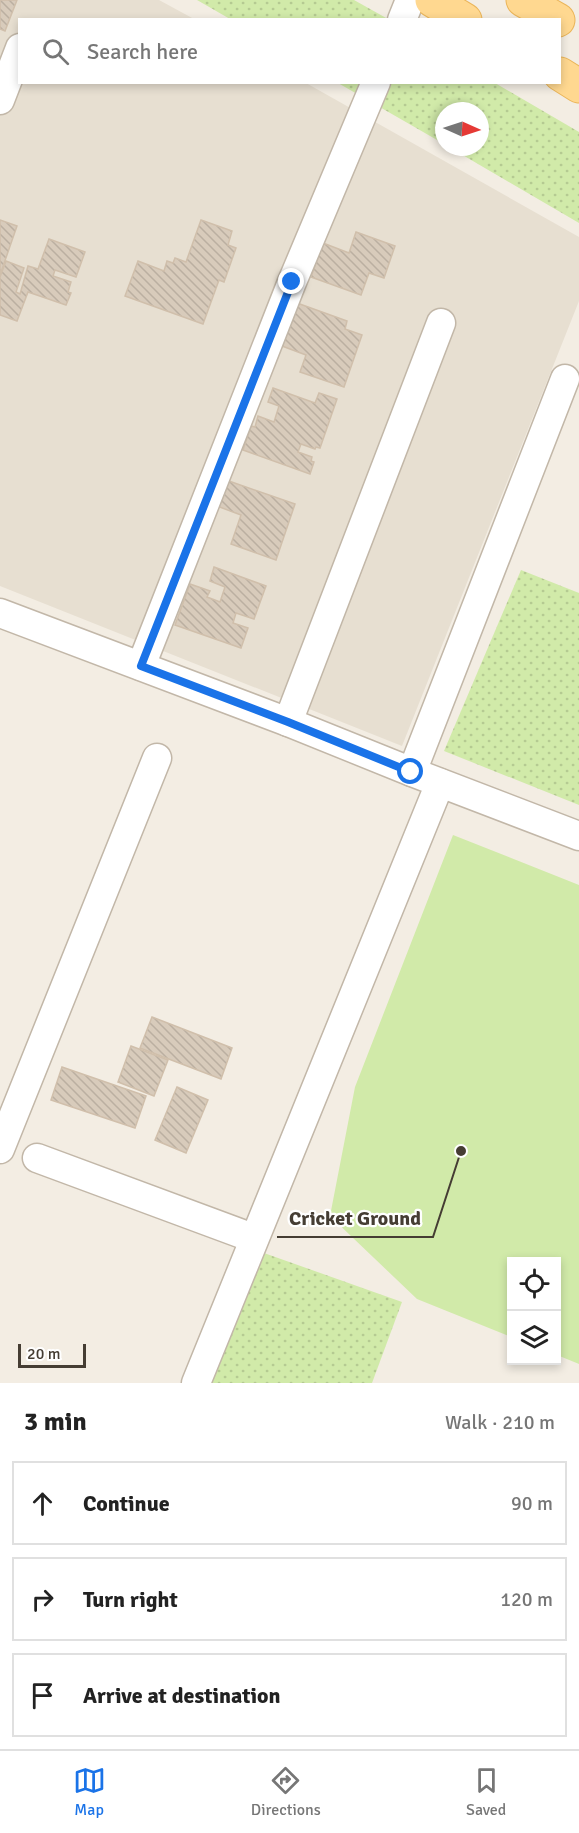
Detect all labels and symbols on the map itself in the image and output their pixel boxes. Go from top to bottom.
north arrow [435,102,489,156]
route end [278,268,304,294]
route start [397,758,423,784]
callout: Cricket Ground [277,1199,433,1237]
text: Cricket Ground [289,1206,421,1231]
scale bar [18,1341,86,1368]

